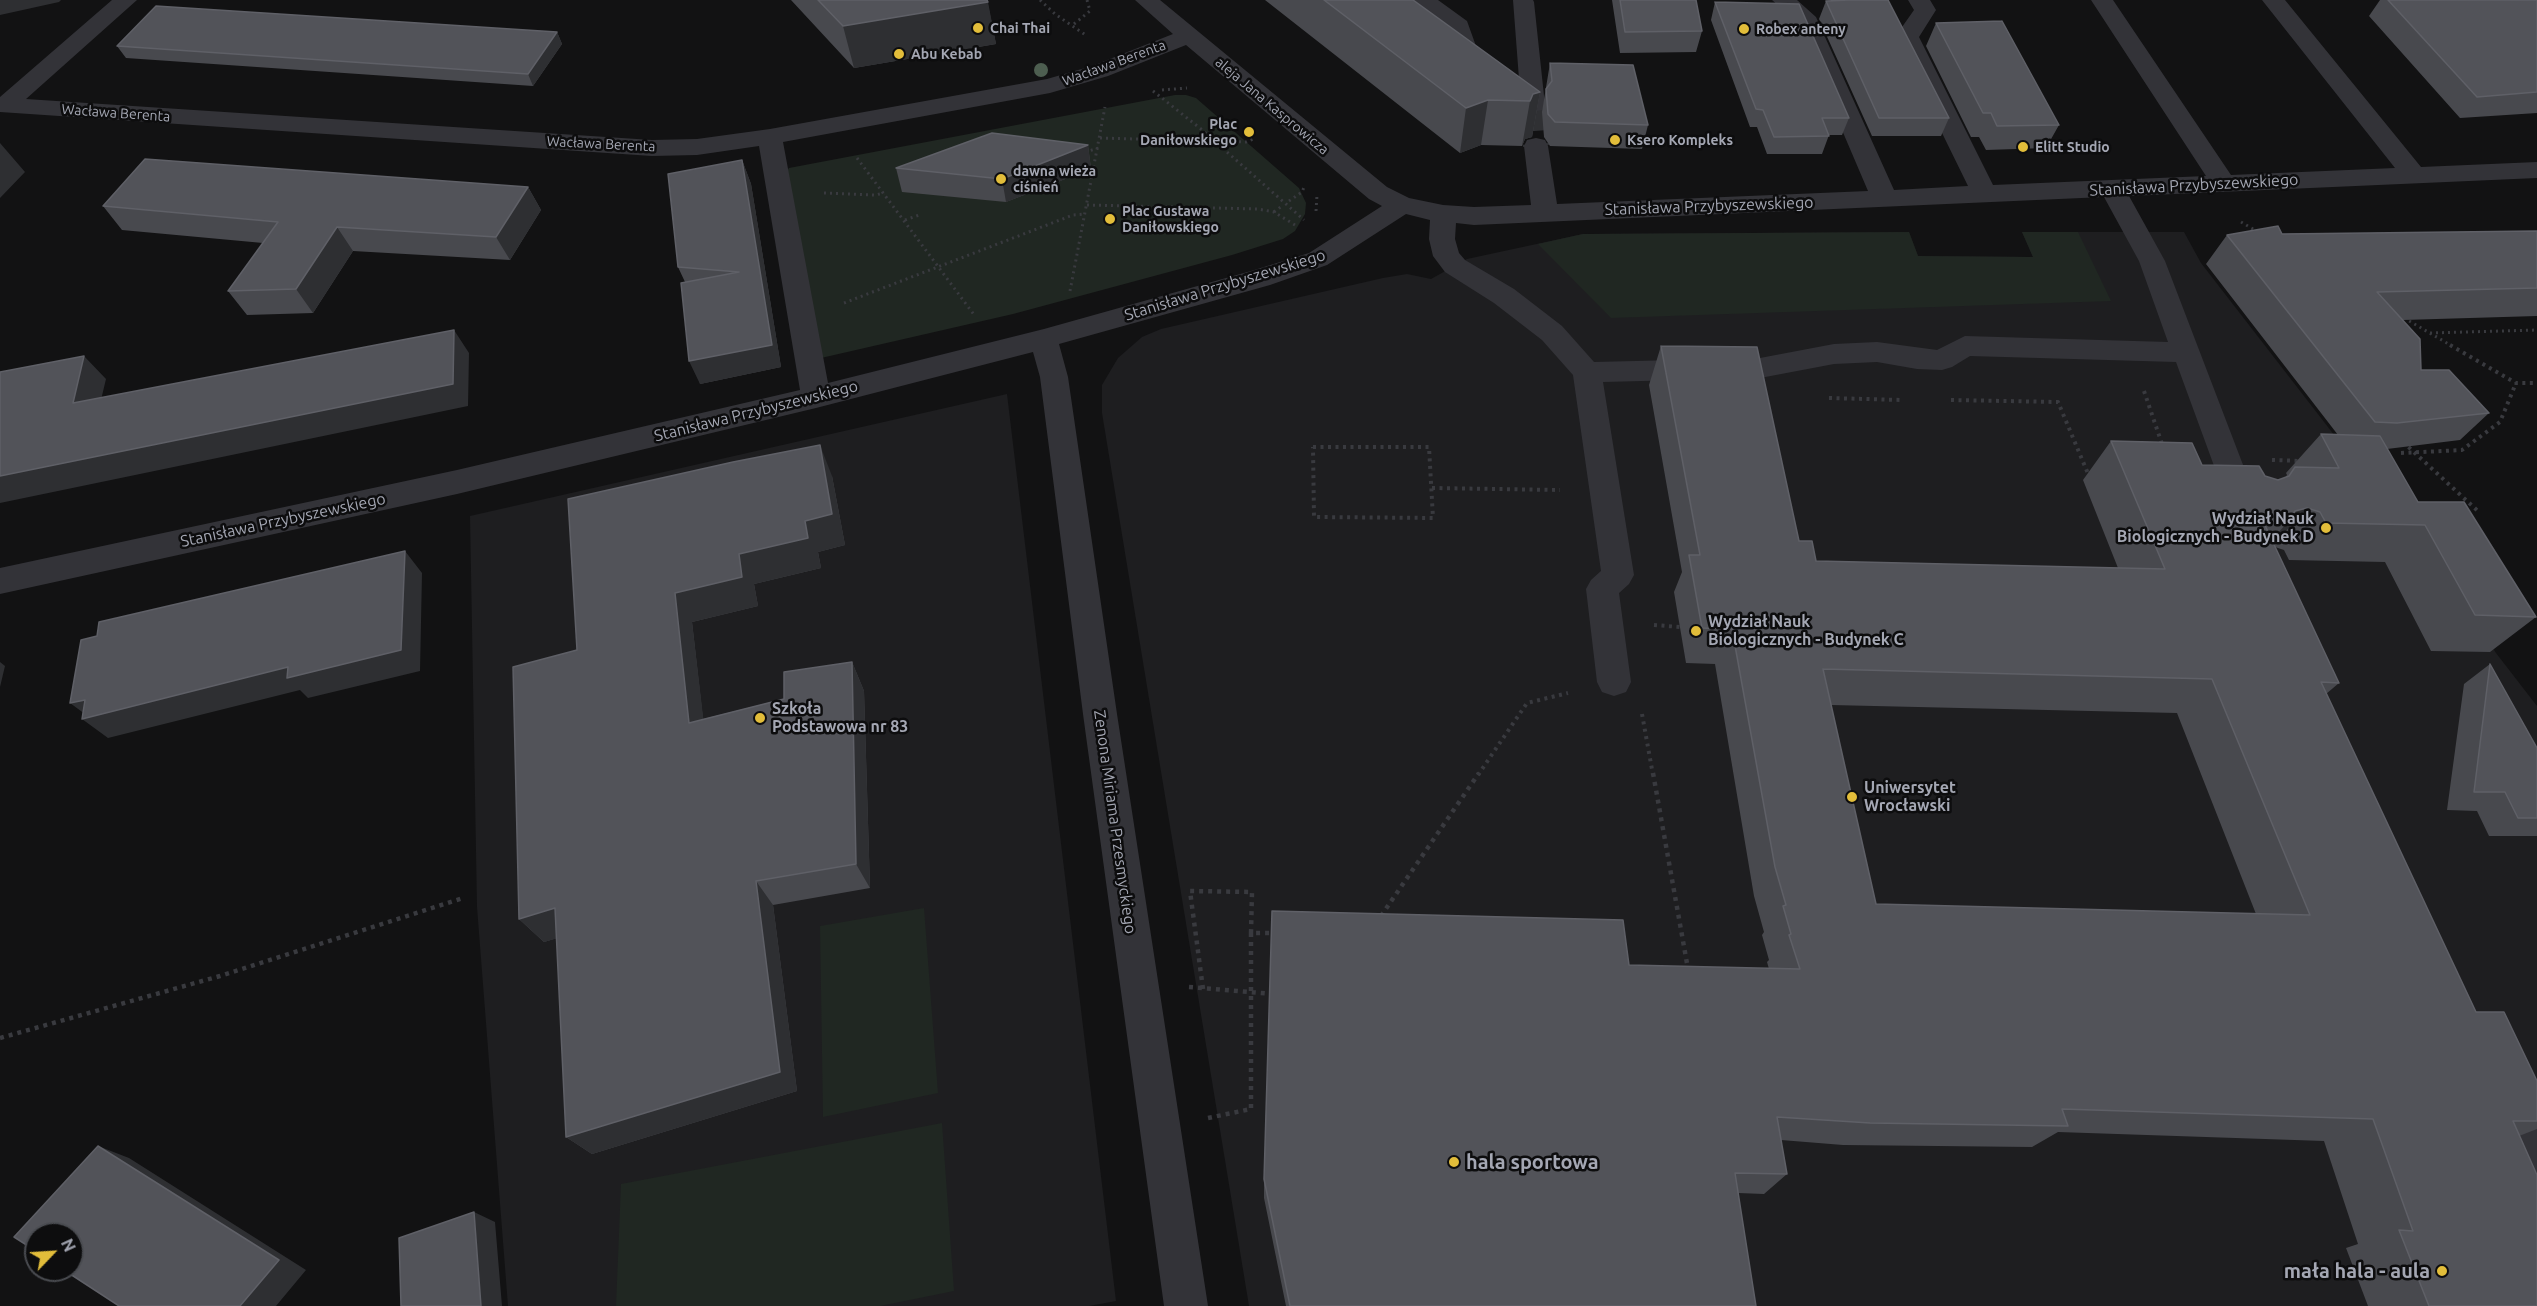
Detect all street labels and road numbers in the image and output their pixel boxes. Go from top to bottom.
street label: Wacława Berenta [1060,36,1168,90]
street label: aleja Jana Kasprowicza [1212,54,1332,158]
street label: Wacława Berenta [61,101,171,125]
street label: Wacława Berenta [546,133,656,155]
street label: Stanisława Przybyszewskiego [2089,170,2299,200]
street label: Stanisława Przybyszewskiego [1604,193,1814,219]
street label: Stanisława Przybyszewskiego [1122,245,1328,325]
street label: Stanisława Przybyszewskiego [652,376,860,446]
street label: Stanisława Przybyszewskiego [179,489,387,551]
street label: Zenona Miriama Przesmyckiego [1090,709,1140,935]

